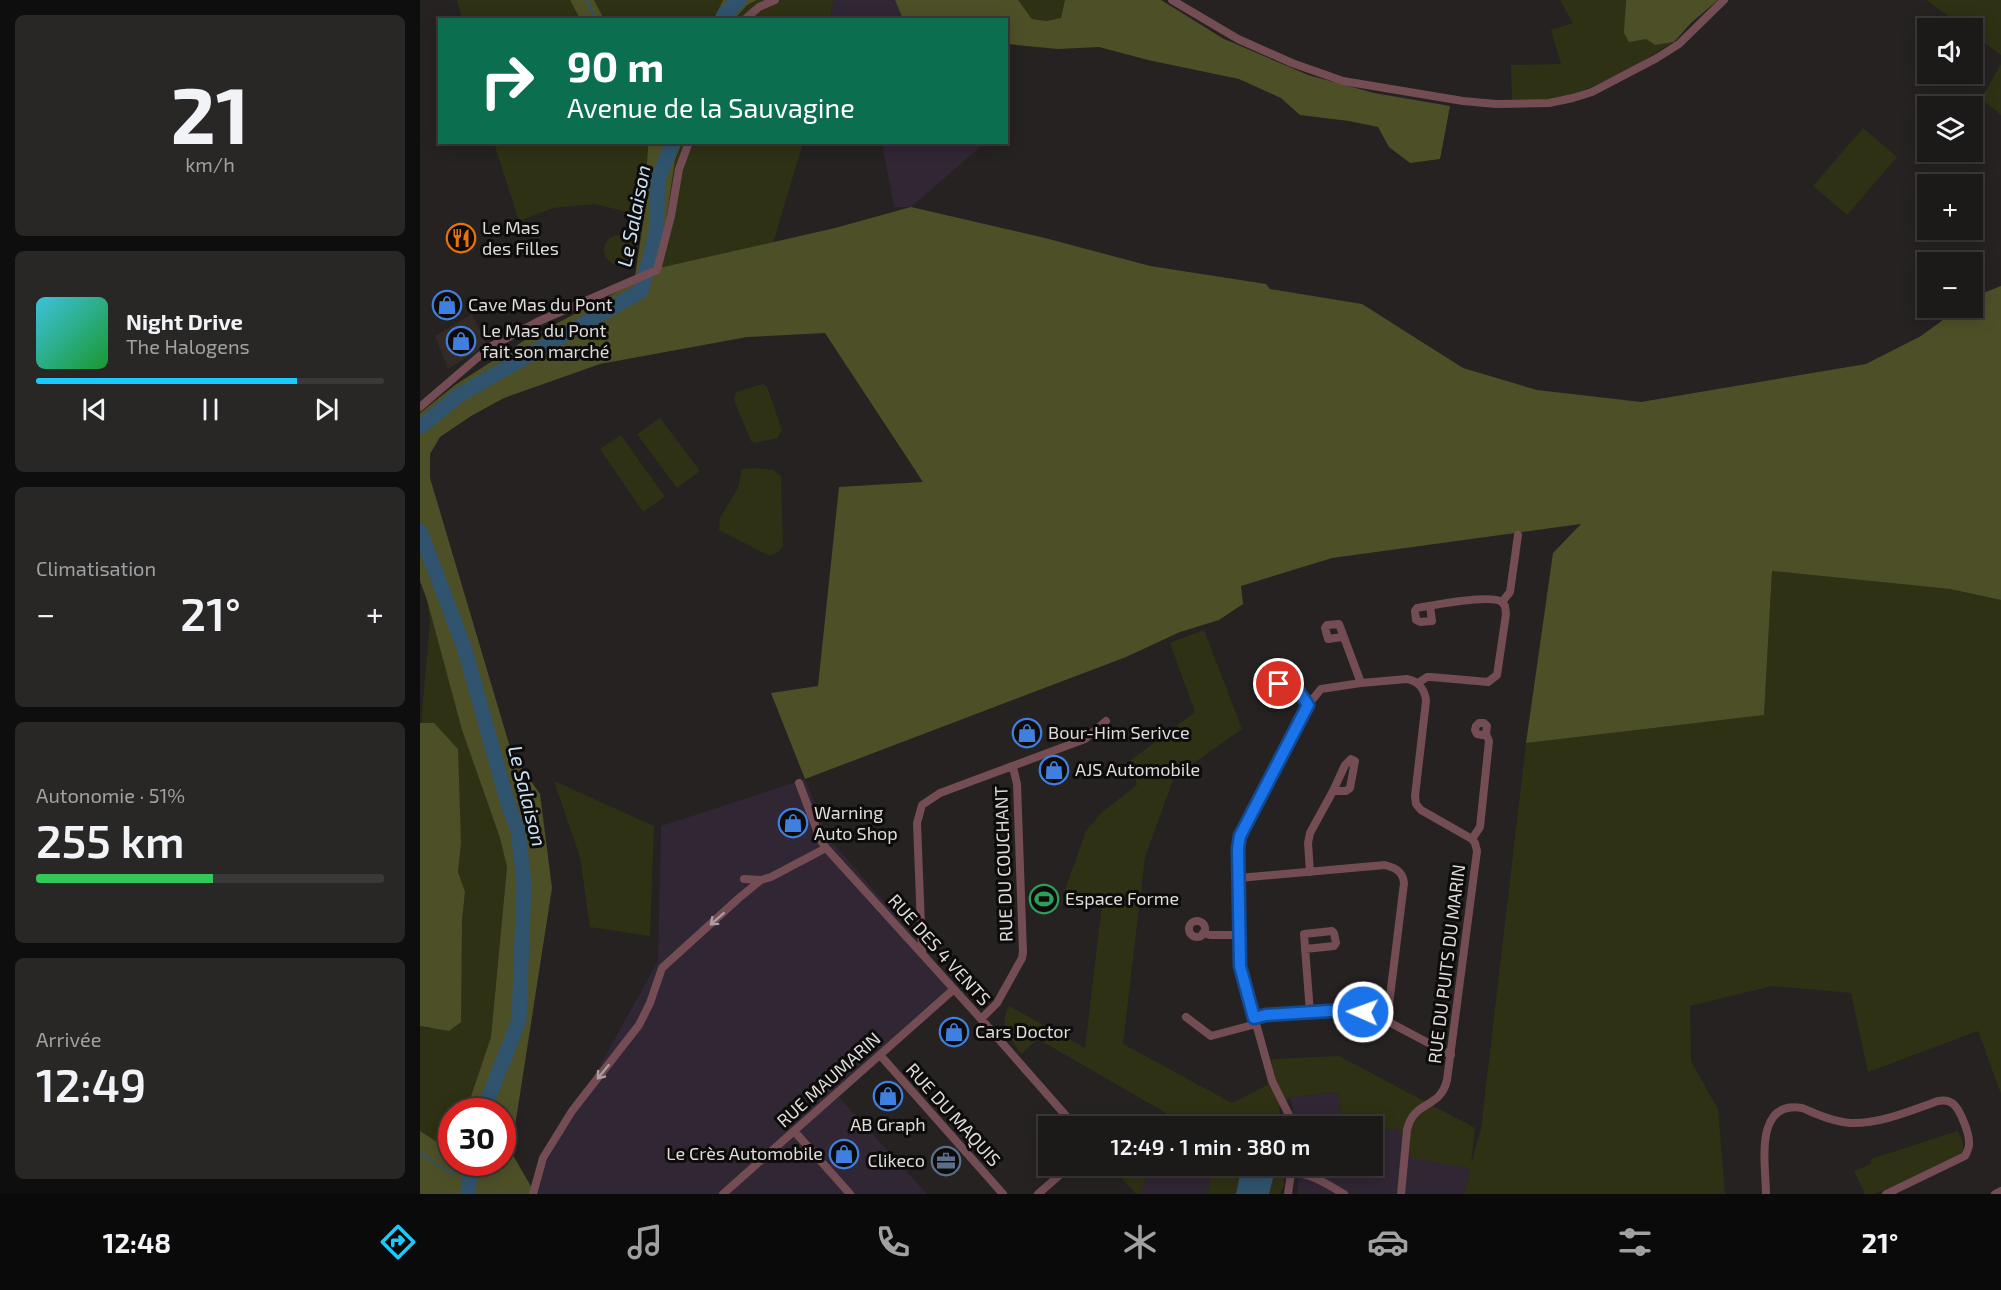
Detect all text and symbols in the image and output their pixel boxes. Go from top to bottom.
map controls [1917,18,1983,318]
button: sound [1917,18,1983,84]
text: 90 m [567,40,664,90]
icon: right [468,42,546,120]
text: 21 [170,66,250,160]
text: Avenue de la Sauvagine [567,91,855,123]
button: layers [1917,96,1983,162]
text: km/h [185,152,235,176]
water label: Le Salaison [611,163,655,269]
button: + [1917,174,1983,240]
place label: Le Mas des Filles [482,216,559,259]
restaurant icon: Le Mas des Filles [445,222,477,254]
button: − [1917,252,1983,318]
shop icon: Cave Mas du Pont [431,289,463,321]
place label: Cave Mas du Pont [468,293,613,315]
text: Night Drive [126,308,243,334]
place label: Le Mas du Pont fait son marché [482,319,609,362]
shop icon: Le Mas du Pont fait son marché [445,325,477,357]
text: The Halogens [126,334,250,358]
icon: previous [78,393,111,426]
icon: pause [194,393,227,426]
icon: next [310,393,343,426]
text: Climatisation [36,556,156,580]
text: 21° [180,586,241,640]
text: − [36,593,55,633]
text: + [366,593,384,633]
pin [1253,658,1304,709]
icon: arrive [1262,667,1295,700]
shop icon: Bour-Him Serivce [1011,717,1043,749]
place label: Bour-Him Serivce [1048,721,1190,743]
water label: Le Salaison [504,743,552,849]
shop icon: AJS Automobile [1038,754,1070,786]
place label: AJS Automobile [1075,758,1200,780]
text: Autonomie · 51% [36,783,185,807]
street label: RUE DU COUCHANT [989,785,1017,942]
place label: Warning Auto Shop [814,801,898,844]
shop icon: Warning Auto Shop [777,807,809,839]
text: 255 km [36,813,184,867]
street label: RUE DU PUITS DU MARIN [1423,863,1469,1065]
sports icon: Espace Forme [1028,883,1060,915]
place label: Espace Forme [1065,887,1179,909]
street label: RUE DES 4 VENTS [884,889,996,1010]
one-way arrow [709,912,725,925]
position arrow [1331,980,1395,1044]
shop icon: Cars Doctor [938,1016,970,1048]
place label: Cars Doctor [975,1020,1071,1042]
text: Arrivée [36,1027,101,1051]
street label: RUE MAUMARIN [772,1027,885,1131]
text: 12:49 [36,1057,146,1111]
street label: RUE DU MAQUIS [902,1058,1006,1170]
one-way arrow [596,1064,609,1080]
shop icon: AB Graph [872,1080,904,1112]
speed limit sign: 30 [438,1098,516,1176]
place label: AB Graph [850,1113,926,1135]
text: 12:49 · 1 min · 380 m [1111,1133,1310,1159]
shop icon: Le Crès Automobile [828,1138,860,1170]
place label: Le Crès Automobile [666,1142,823,1164]
office icon: Clikeco [930,1145,962,1177]
place label: Clikeco [867,1149,925,1171]
icon: directions [377,1221,419,1263]
icon: music [624,1221,666,1263]
icon: phone [872,1221,914,1263]
icon: climate [1119,1221,1161,1263]
icon: car [1367,1221,1409,1263]
icon: filters [1614,1221,1656,1263]
text: 12:48 [103,1226,171,1258]
text: 21° [1862,1226,1898,1258]

